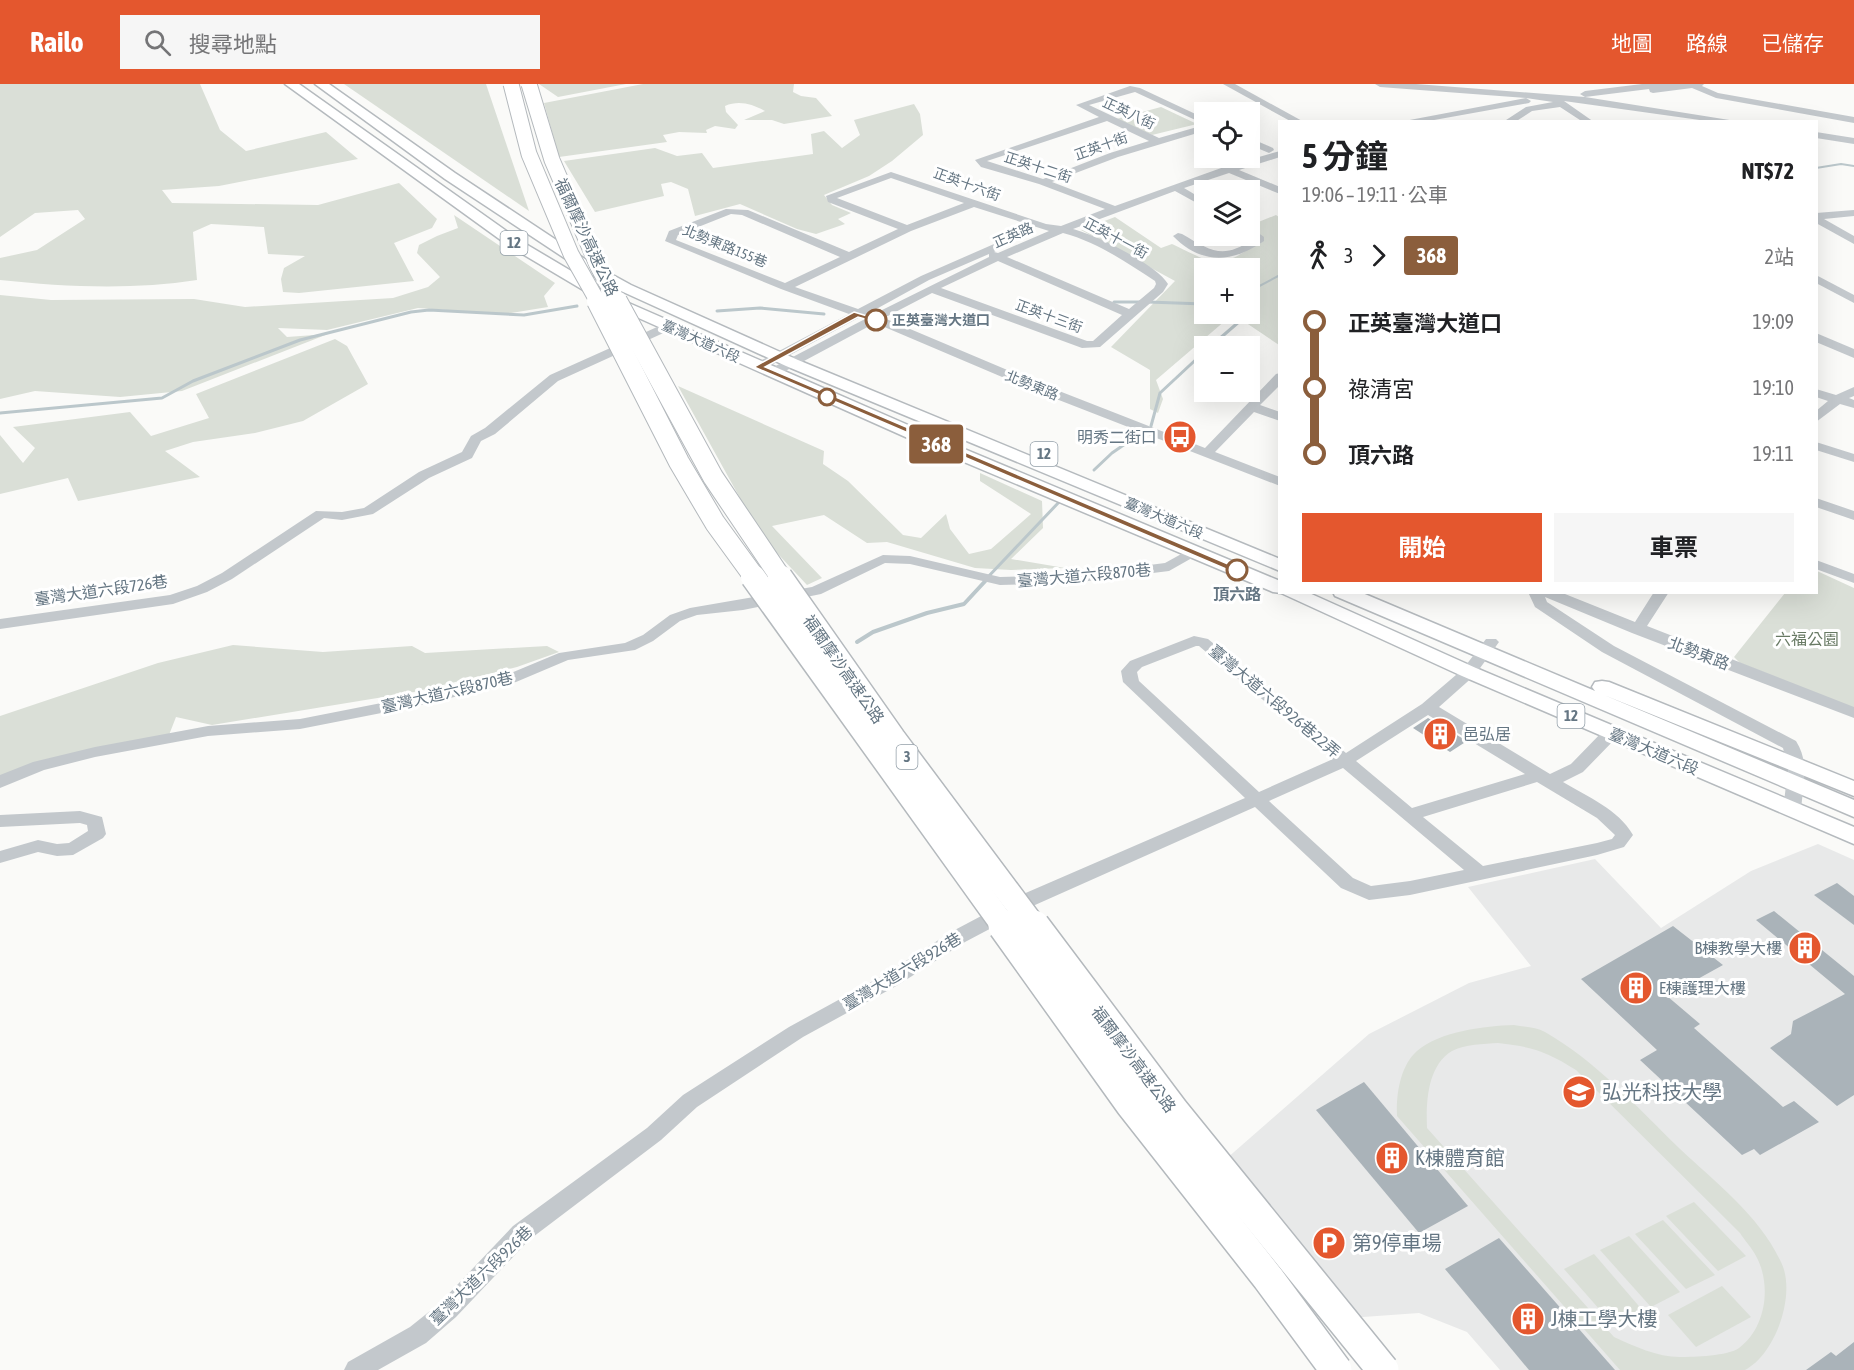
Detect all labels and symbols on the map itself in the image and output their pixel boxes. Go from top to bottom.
street label: 正英八街 [1100,94,1158,132]
street label: 正英十街 [1072,129,1130,163]
street label: 正英十二街 [1002,149,1074,185]
street label: 正英十六街 [931,165,1003,203]
street label: 福爾摩沙高速公路 [552,175,622,299]
street label: 正英十一街 [1081,215,1151,261]
street label: 正英路 [991,219,1035,251]
street label: 北勢東路155巷 [680,222,770,270]
road number: 12 [500,231,528,255]
street label: 正英十三街 [1013,297,1085,335]
marker: 正英臺灣大道口 [865,309,887,331]
place label: 正英臺灣大道口 [892,312,990,328]
street label: 臺灣大道六段 [659,317,743,365]
street label: 北勢東路 [1003,367,1061,403]
unlabelled marker [818,388,836,406]
bus stop icon: 明秀二街口 [1162,419,1198,455]
line badge: 368 [902,424,970,464]
place label: 明秀二街口 [1077,428,1157,446]
road number: 12 [1030,442,1058,466]
street label: 臺灣大道六段 [1122,494,1206,542]
marker: 頂六路 [1226,559,1248,581]
street label: 臺灣大道六段870巷 [1016,560,1152,590]
street label: 臺灣大道六段726巷 [33,572,169,608]
place label: 頂六路 [1213,585,1261,603]
street label: 福爾摩沙高速公路 [800,611,888,727]
park label: 六福公園 [1775,630,1839,648]
street label: 北勢東路 [1666,633,1732,673]
street label: 臺灣大道六段926巷22弄 [1206,641,1344,761]
street label: 臺灣大道六段870巷 [379,668,515,716]
road number: 12 [1558,704,1584,728]
building icon: 邑弘居 [1422,716,1458,752]
street label: 臺灣大道六段 [1606,724,1702,778]
place label: 邑弘居 [1463,725,1511,743]
road number: 3 [896,745,918,769]
street label: 臺灣大道六段926巷 [840,929,964,1013]
building icon: B棟教學大樓 [1787,930,1823,966]
place label: B棟教學大樓 [1694,939,1782,957]
building icon: E棟護理大樓 [1618,970,1654,1006]
place label: E棟護理大樓 [1659,979,1746,997]
street label: 福爾摩沙高速公路 [1088,1002,1180,1116]
school or university icon: 弘光科技大學 [1561,1074,1597,1110]
place label: 弘光科技大學 [1602,1080,1722,1103]
building icon: K棟體育館 [1374,1140,1410,1176]
place label: K棟體育館 [1415,1146,1505,1169]
street label: 臺灣大道六段926巷 [426,1222,536,1328]
parking icon: 第9停車場 [1311,1225,1347,1261]
place label: 第9停車場 [1352,1231,1441,1254]
building icon: J棟工學大樓 [1510,1301,1546,1337]
place label: J棟工學大樓 [1551,1307,1657,1330]

